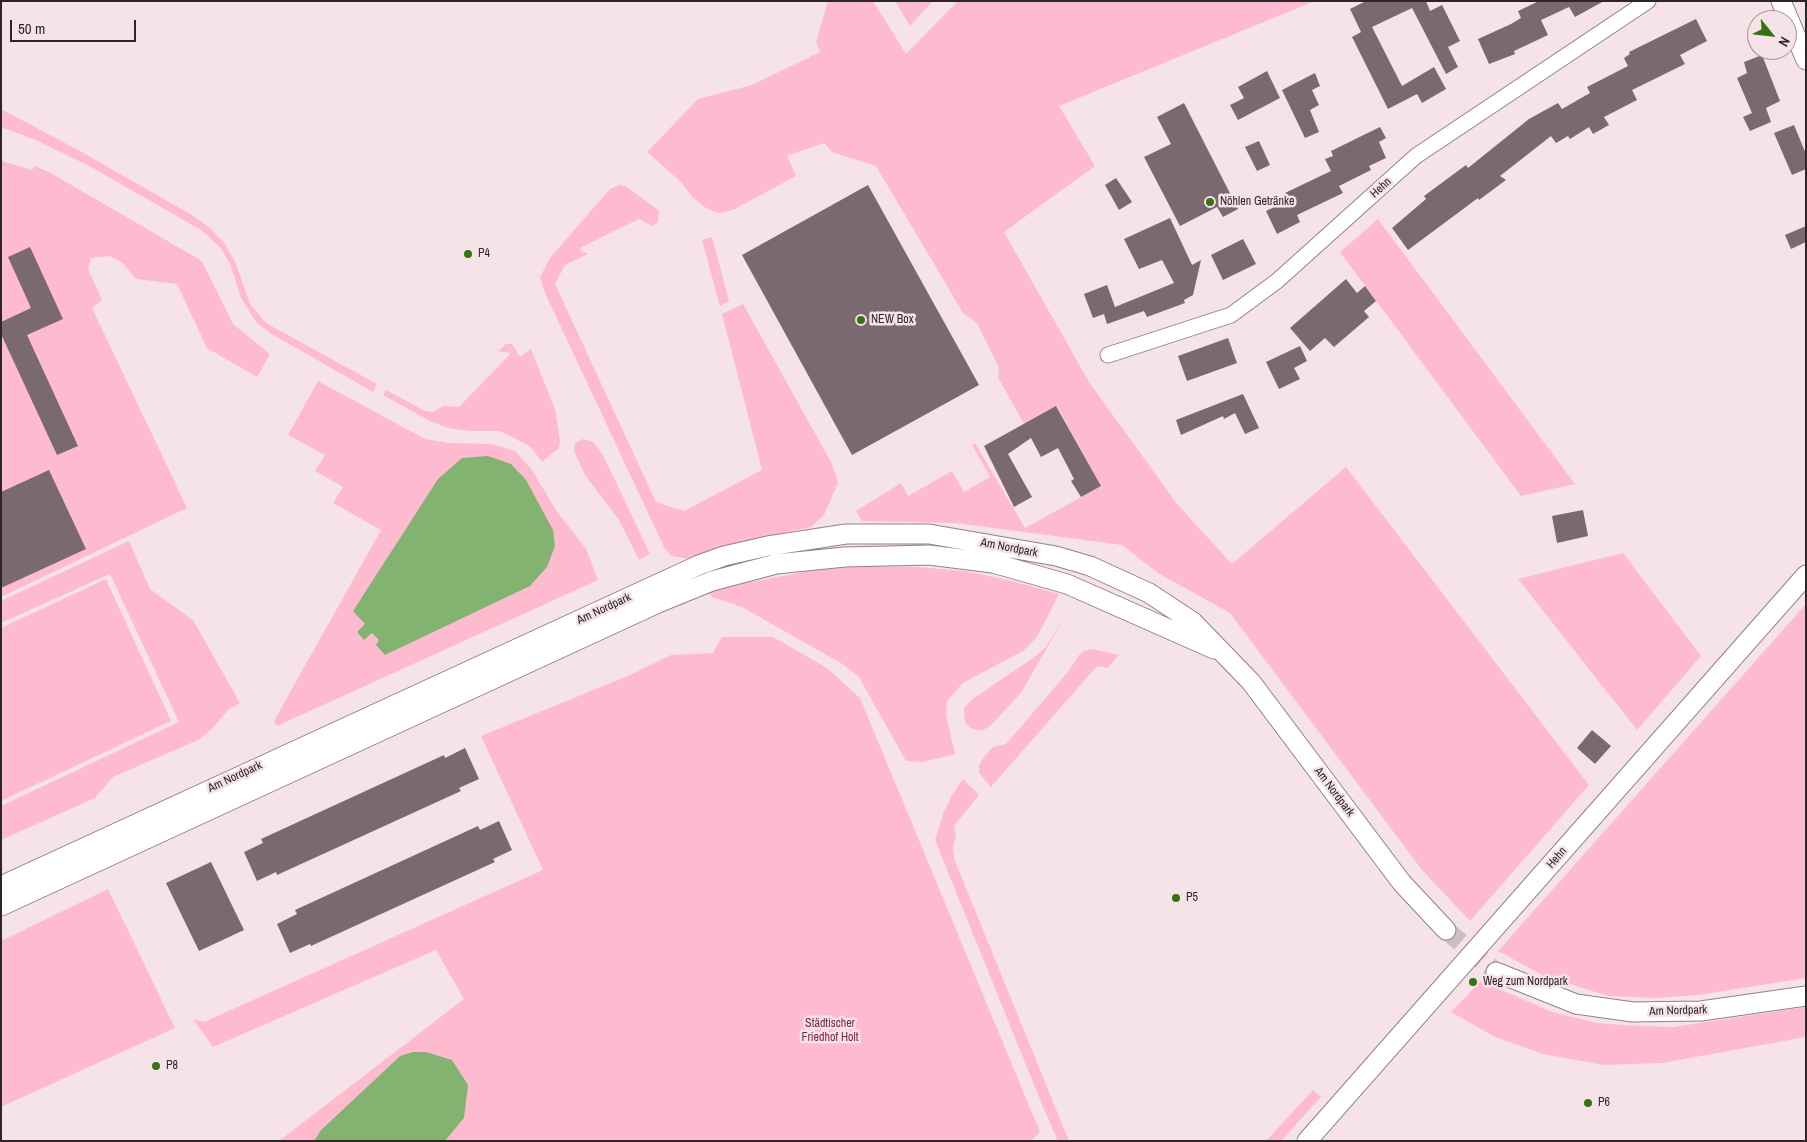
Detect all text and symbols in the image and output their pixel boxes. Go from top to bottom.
scale bar [12,10,139,42]
north arrow [1747,10,1797,60]
text: 50 m [18,18,45,39]
text: N [1774,34,1794,50]
street label: Hehn [1367,175,1395,201]
place label: Nöhlen Getränke [1220,195,1294,209]
marker: Nöhlen Getränke [1204,196,1216,208]
place label: P4 [478,247,490,261]
marker: P4 [462,248,474,260]
place label: NEW Box [871,313,914,327]
marker: NEW Box [855,314,867,326]
street label: Am Nordpark [979,535,1039,561]
street label: Am Nordpark [575,590,633,628]
street label: Am Nordpark [206,758,264,796]
street label: Am Nordpark [1311,765,1357,819]
street label: Hehn [1544,844,1570,872]
place label: P5 [1186,891,1198,905]
marker: P5 [1170,892,1182,904]
place label: Weg zum Nordpark [1483,975,1568,989]
marker: Weg zum Nordpark [1467,976,1479,988]
street label: Am Nordpark [1649,1003,1707,1019]
park label: Städtischer Friedhof Holt [802,1017,858,1045]
place label: P8 [166,1059,178,1073]
marker: P8 [150,1060,162,1072]
place label: P6 [1598,1096,1610,1110]
marker: P6 [1582,1097,1594,1109]

